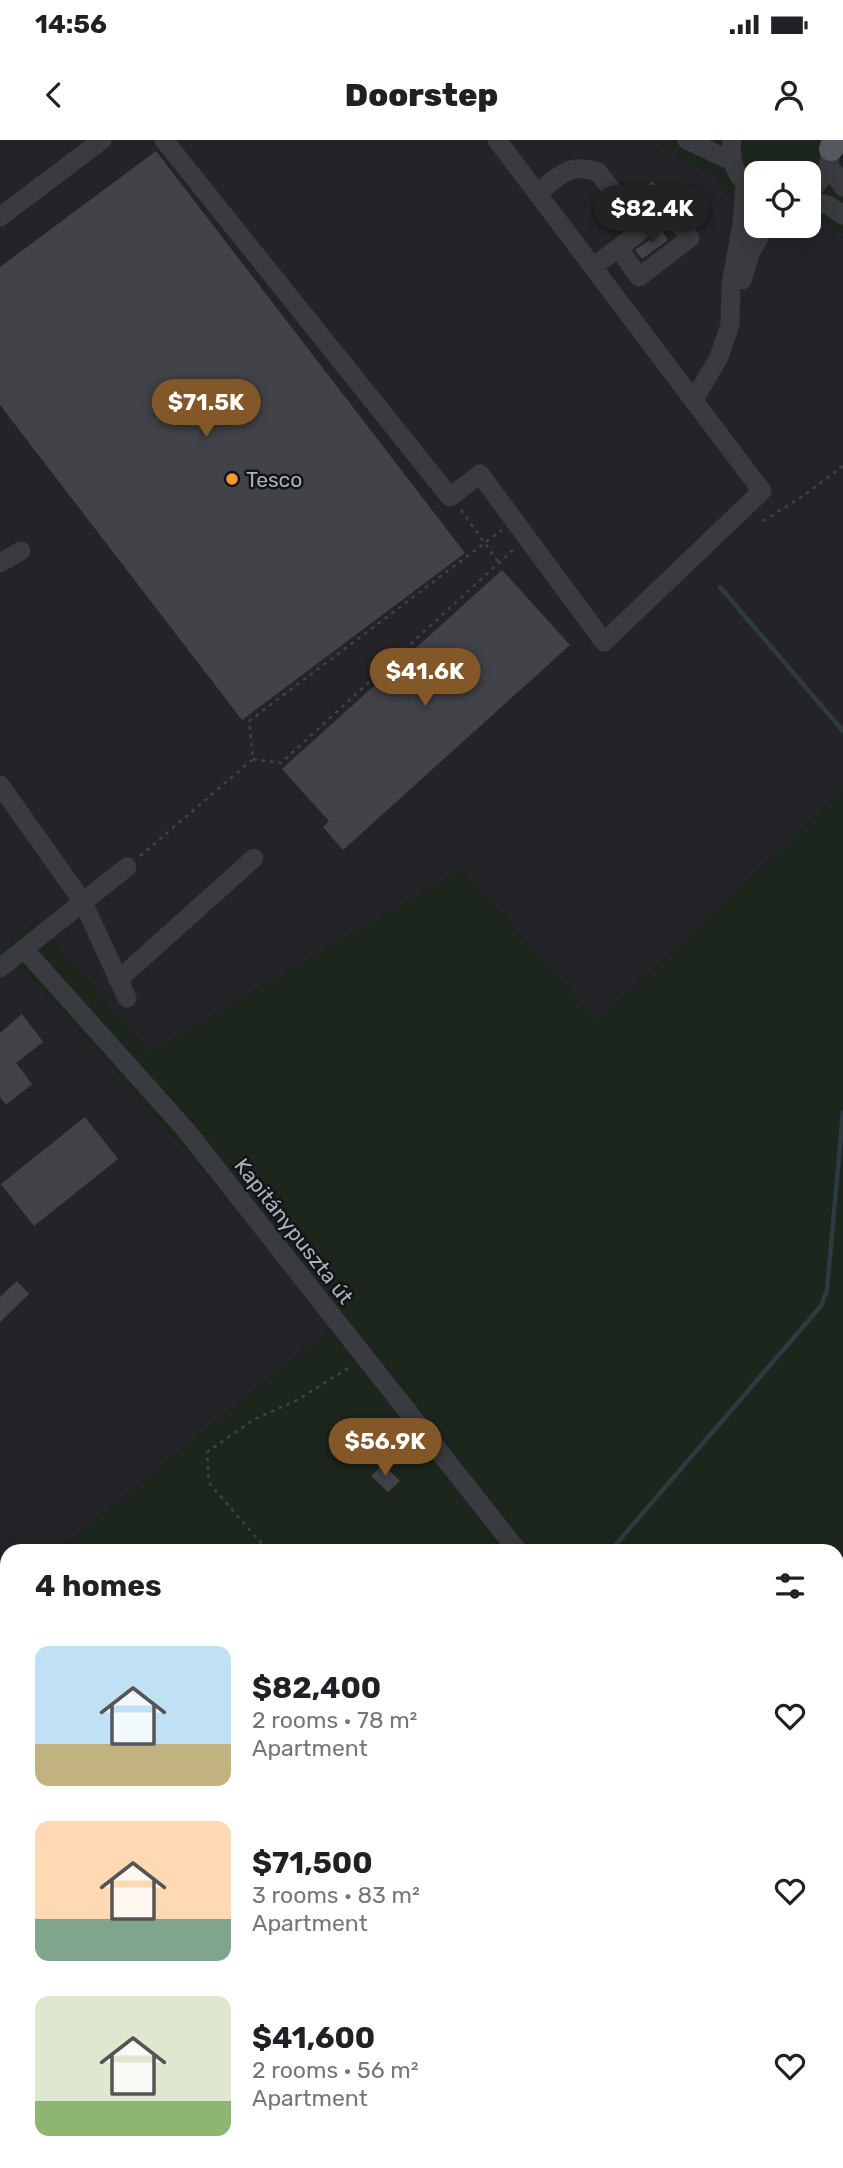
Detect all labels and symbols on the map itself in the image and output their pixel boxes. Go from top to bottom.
pin: $82.4K [595,186,709,245]
pin: $71.5K [149,380,263,439]
place label: Tesco [246,467,302,492]
marker: Tesco [224,471,240,487]
pin: $41.6K [368,648,482,708]
street label: Kapitánypuszta út [229,1153,359,1309]
pin: $56.9K [328,1418,442,1478]

